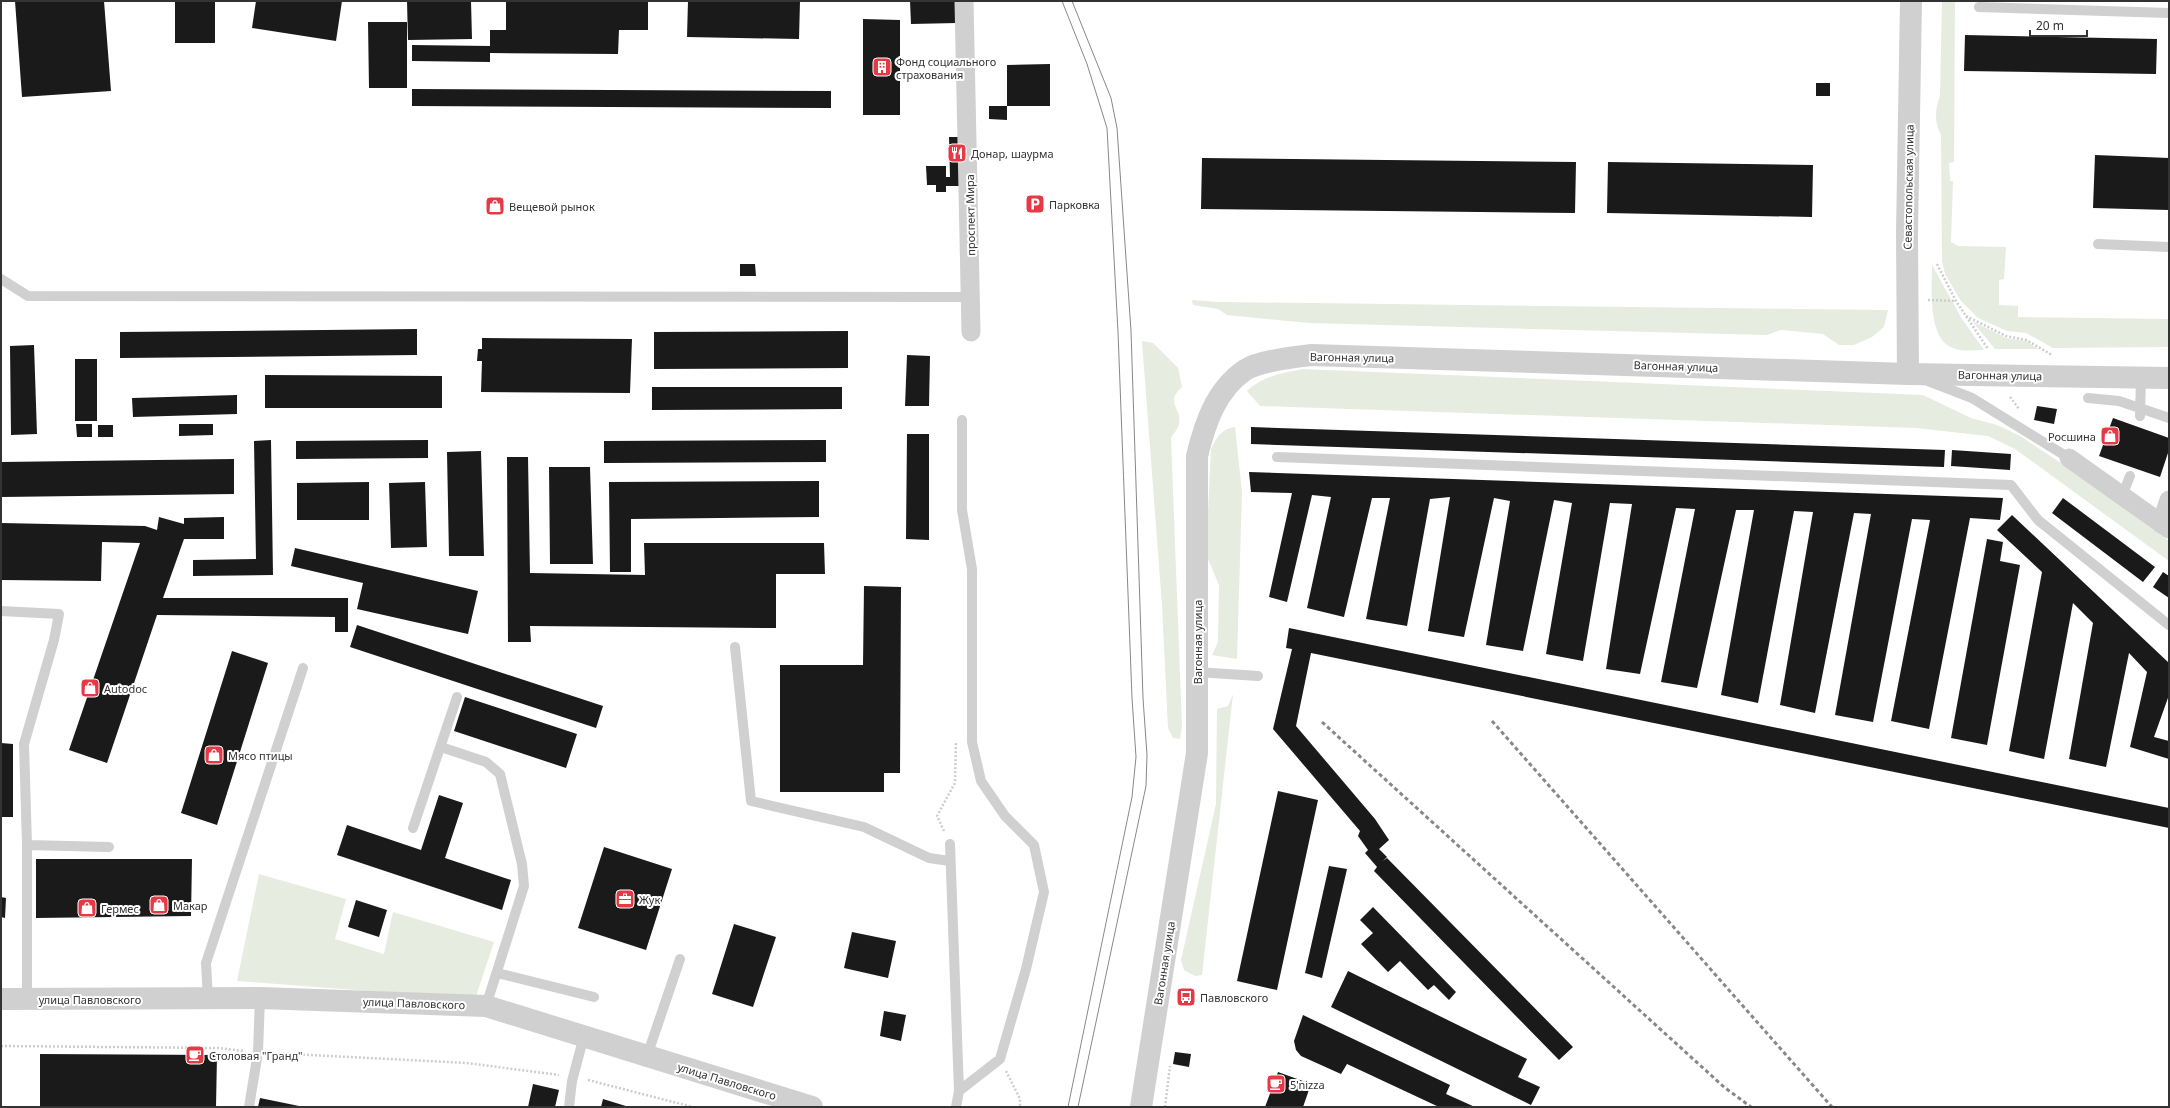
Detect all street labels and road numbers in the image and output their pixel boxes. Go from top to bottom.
street label: Севастопольская улица [1899,124,1917,250]
street label: проспект Мира [962,174,978,256]
street label: Вагонная улица [1310,349,1394,365]
street label: Вагонная улица [1633,357,1719,375]
street label: Вагонная улица [1958,367,2042,383]
street label: Вагонная улица [1190,600,1205,684]
street label: Вагонная улица [1150,920,1178,1006]
street label: улица Павловского [39,992,141,1007]
street label: улица Павловского [363,994,465,1012]
street label: улица Павловского [676,1059,778,1103]

